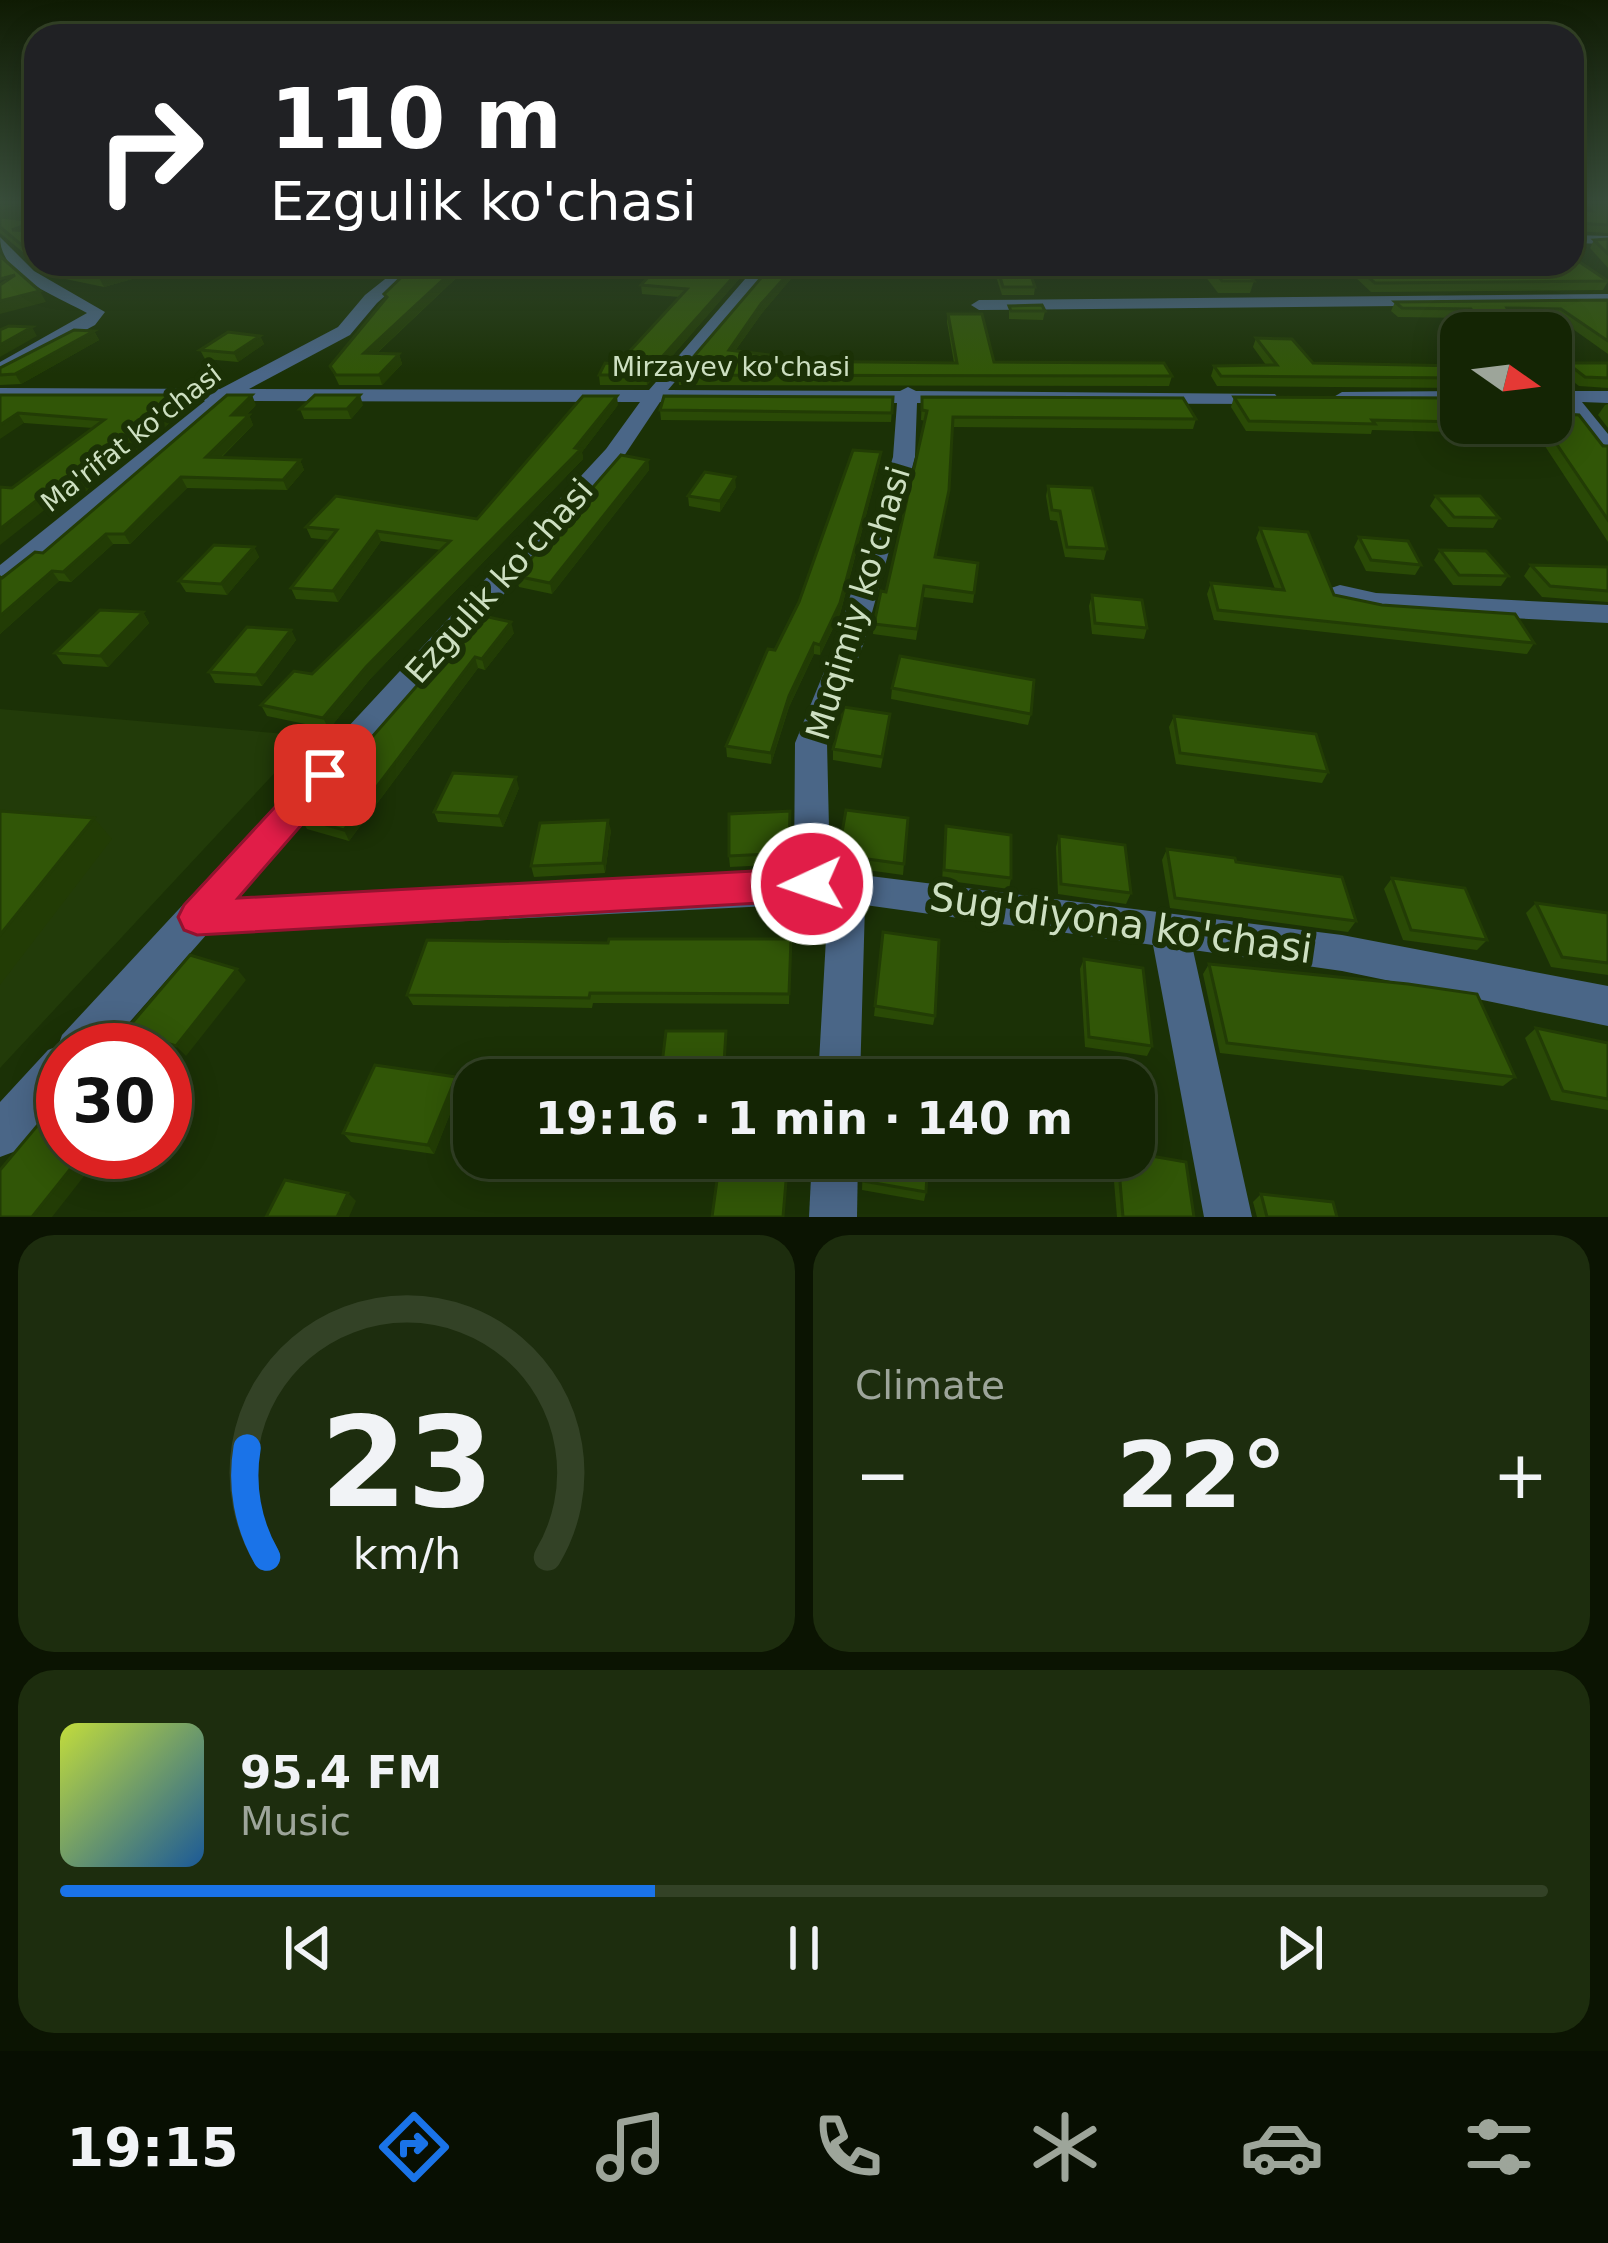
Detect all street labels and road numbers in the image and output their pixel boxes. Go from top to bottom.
street label: Mirzayev ko'chasi [612,351,850,382]
street label: Ma'rifat ko'chasi [35,358,227,518]
street label: Muqimiy ko'chasi [798,462,918,744]
street label: Ezgulik ko'chasi [397,471,601,691]
street label: Sug'diyona ko'chasi [927,874,1315,972]

